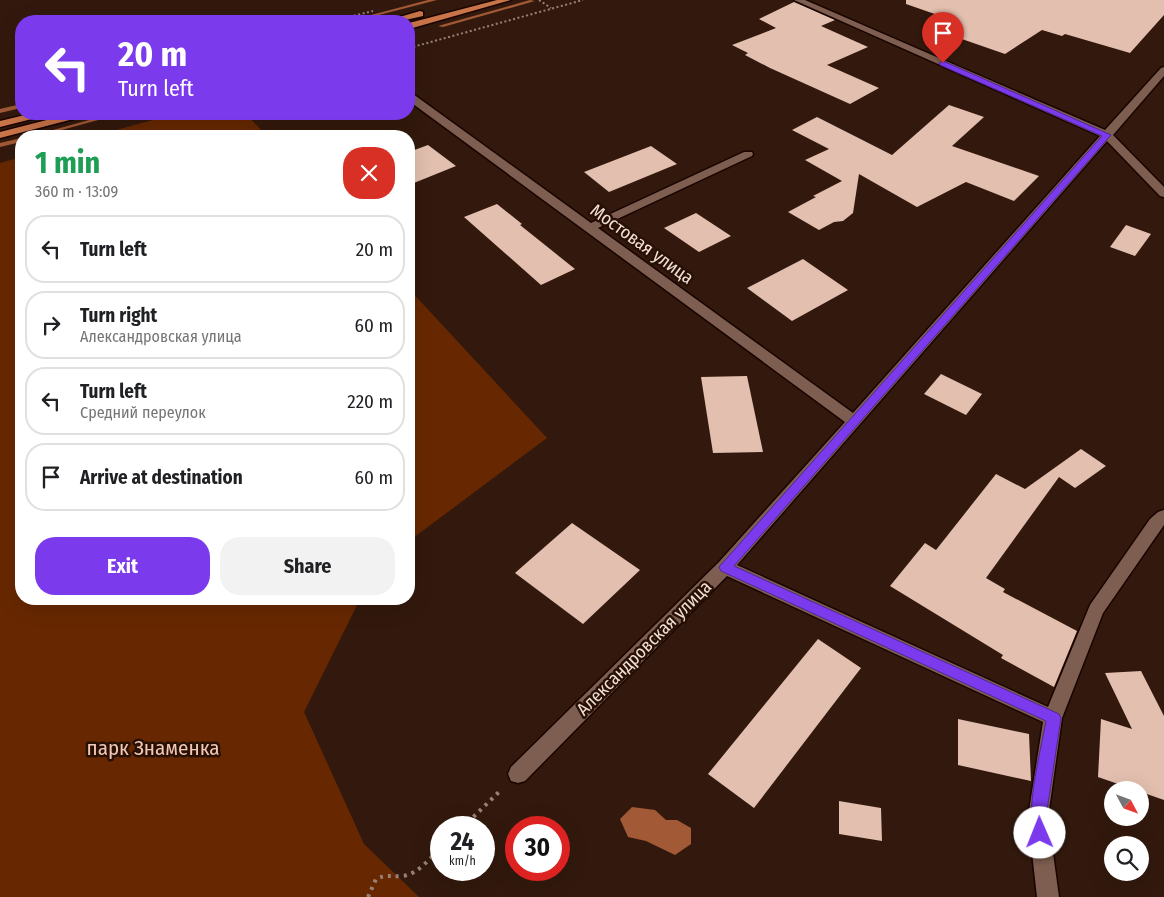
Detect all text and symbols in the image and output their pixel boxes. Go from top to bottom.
pin [922,12,964,63]
icon: arrive [929,19,957,47]
text: 20 m [118,33,187,75]
icon: left [35,35,100,100]
text: Turn left [118,75,194,102]
text: 1 min [35,145,100,181]
button: close [343,147,395,199]
text: 360 m · 13:09 [35,182,118,201]
street label: Мостовая улица [586,199,698,289]
icon: left [37,235,65,263]
text: Turn left [80,238,147,261]
text: 20 m [356,238,393,261]
text: Turn right [80,304,157,327]
icon: right [37,311,65,339]
text: 60 m [355,314,393,337]
text: Александровская улица [80,327,242,346]
text: Turn left [80,380,147,403]
icon: left [37,387,65,415]
text: 220 m [347,390,393,413]
text: Средний переулок [80,403,206,422]
icon: arrive [37,463,65,491]
text: Arrive at destination [80,466,243,489]
text: 60 m [355,466,393,489]
button: Exit [35,537,210,595]
button: Share [220,537,395,595]
street label: Александровская улица [572,576,716,720]
park label: парк Знаменка [87,735,220,761]
north arrow [1104,781,1149,826]
map controls [1104,781,1149,881]
position arrow [1013,806,1065,858]
speed limit sign: 30 [505,816,570,881]
text: 24 [451,827,474,857]
button: search [1104,836,1149,881]
text: km/h [449,854,476,868]

